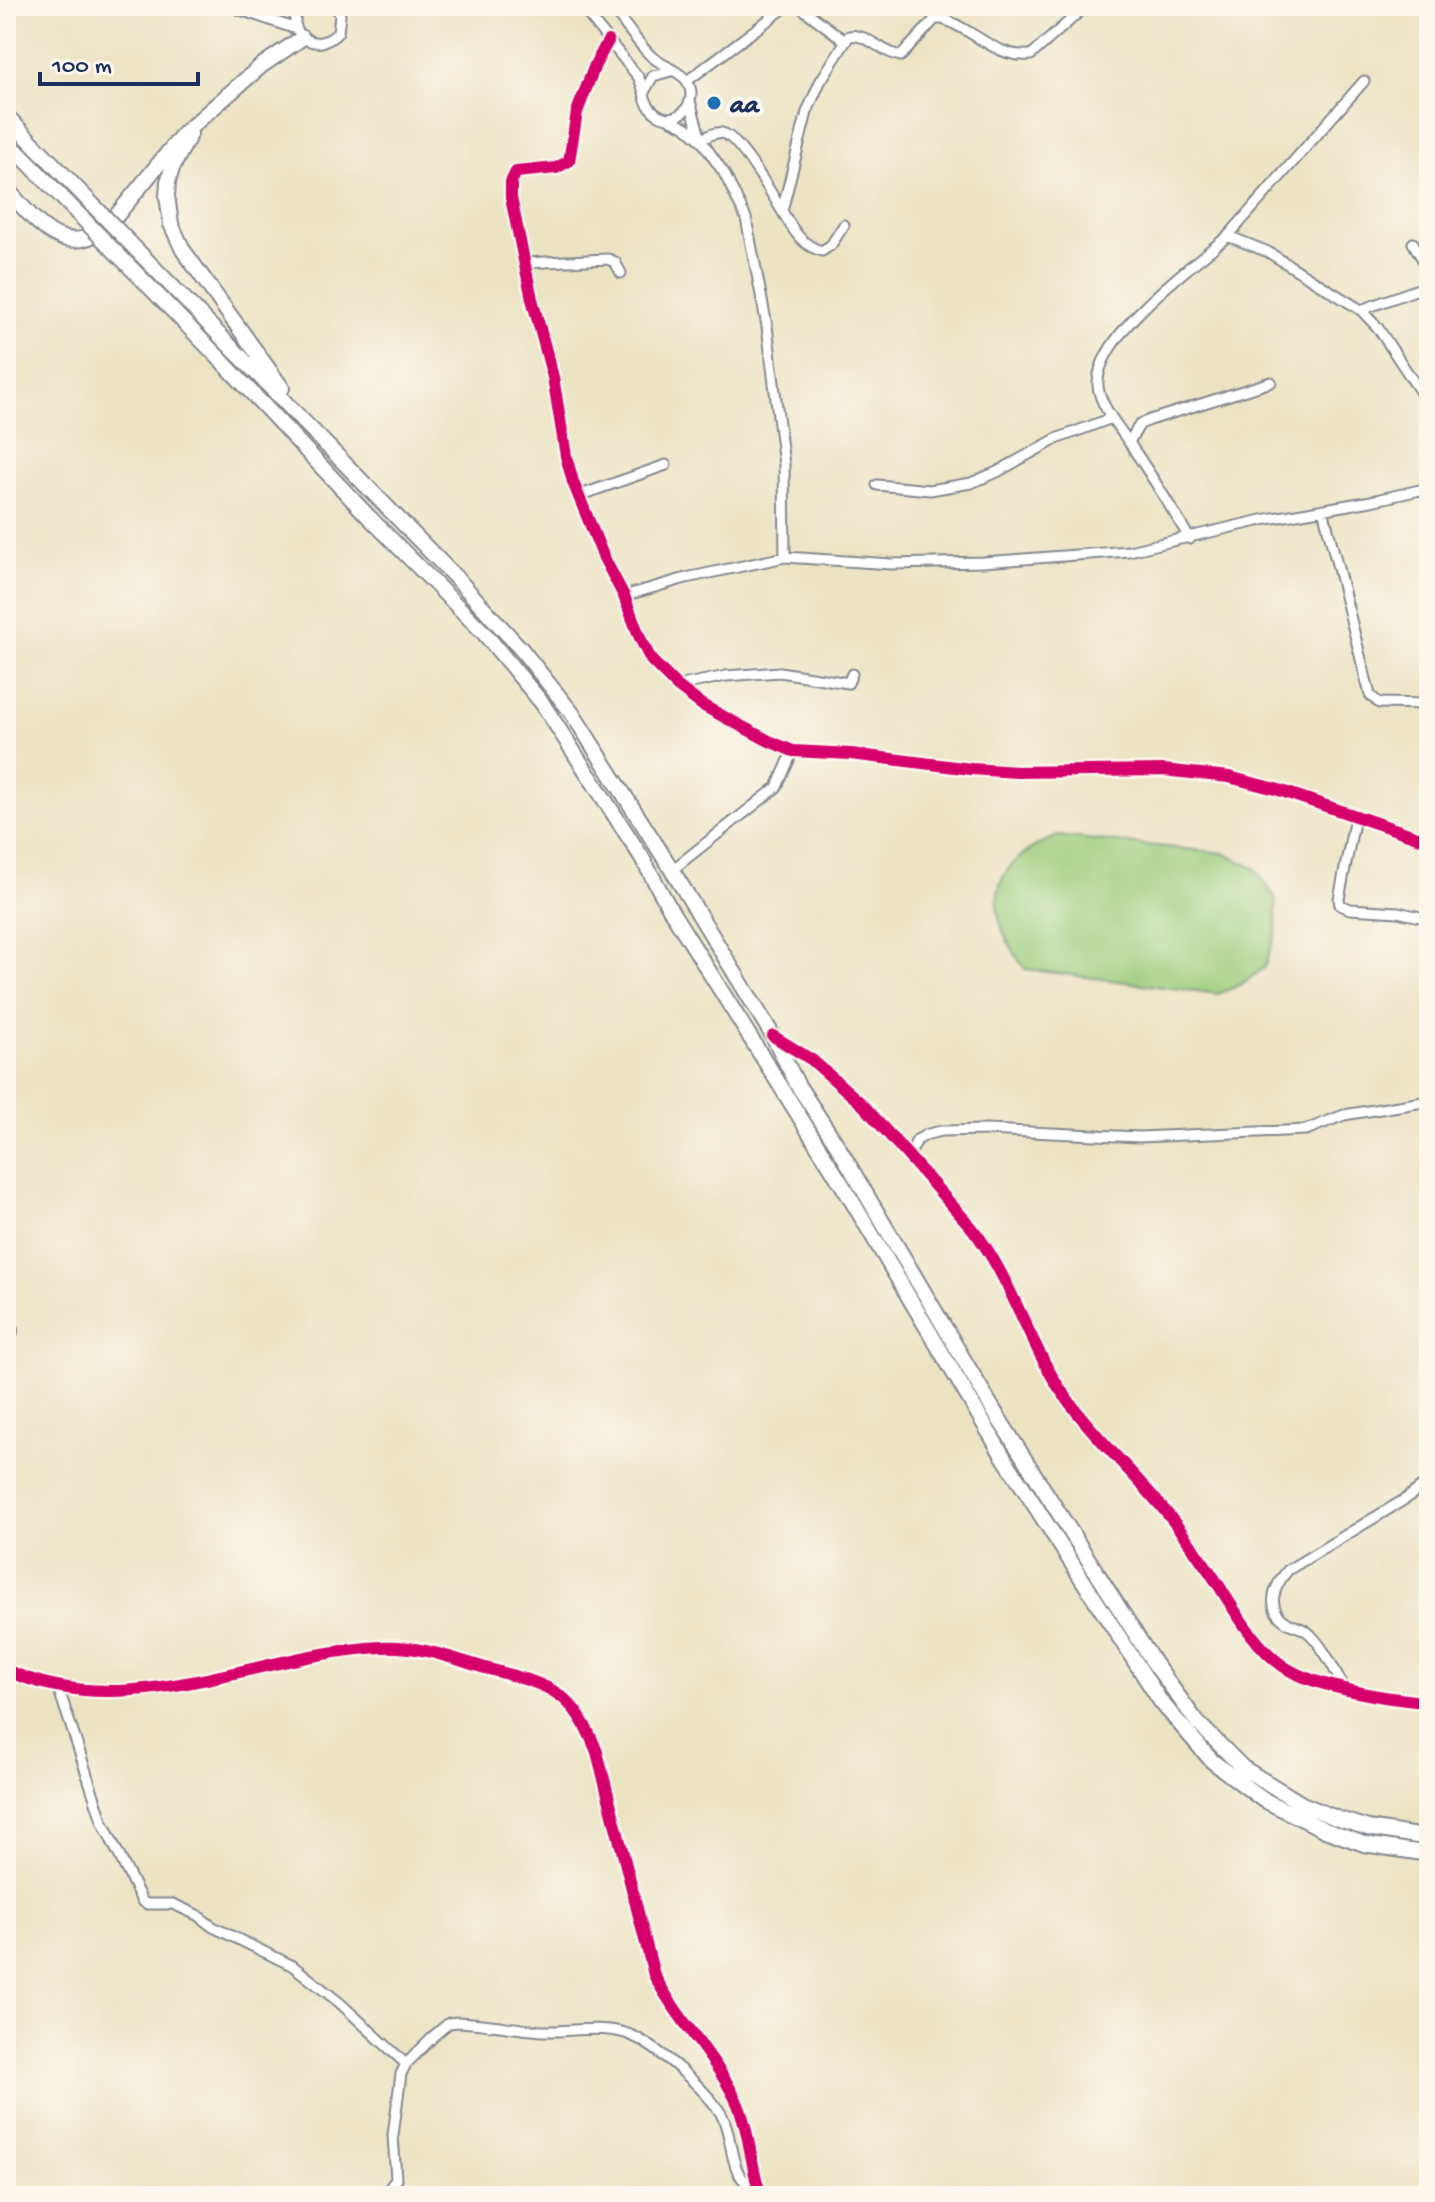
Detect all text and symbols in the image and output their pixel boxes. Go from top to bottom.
scale bar [40,36,198,86]
text: 100 m [51,53,112,82]
place label: aa [729,92,760,123]
marker: aa [705,94,723,112]

